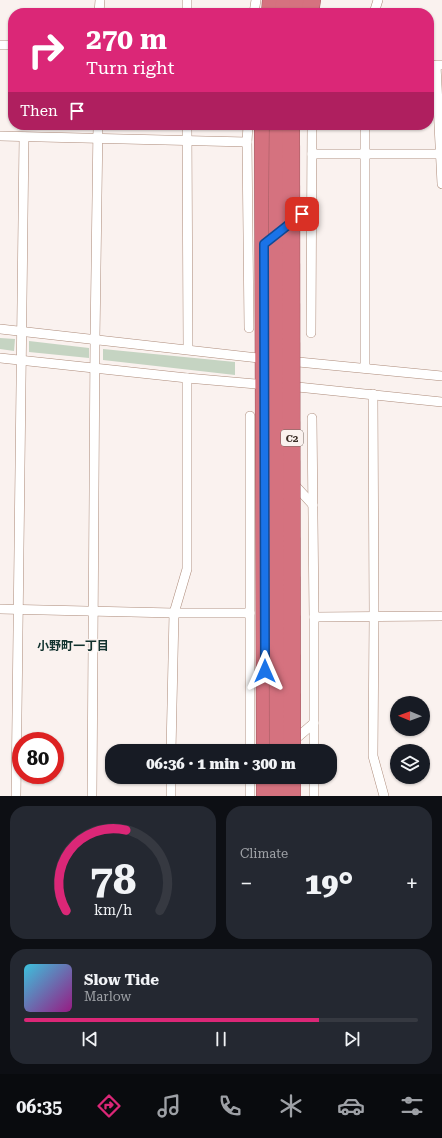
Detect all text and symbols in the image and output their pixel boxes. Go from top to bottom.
text: 270 m [86,23,167,56]
icon: right [20,24,72,76]
text: Turn right [86,57,174,78]
icon: arrive [66,100,88,122]
text: Then [20,102,58,120]
pin [285,197,319,231]
icon: arrive [291,203,313,225]
road number: C2 [281,430,303,446]
district label: 小野町一丁目 [37,639,109,653]
position arrow [244,650,286,692]
north arrow [390,696,430,736]
map controls [390,696,430,784]
speed limit sign: 80 [12,732,64,784]
button: layers [390,744,430,784]
text: 06:36 · 1 min · 300 m [146,755,296,773]
text: Climate [240,846,288,861]
text: 78 [90,854,136,903]
text: 19° [305,866,353,901]
text: − [240,871,252,896]
text: + [406,871,418,896]
text: km/h [94,901,132,917]
text: Slow Tide [84,971,159,989]
text: Marlow [84,989,131,1004]
icon: previous [79,1028,101,1050]
icon: pause [210,1028,232,1050]
icon: next [341,1028,363,1050]
icon: directions [95,1092,123,1120]
icon: music [155,1092,183,1120]
icon: phone [216,1092,244,1120]
icon: climate [277,1092,305,1120]
icon: car [337,1092,365,1120]
icon: filters [398,1092,426,1120]
text: 06:35 [16,1096,62,1117]

